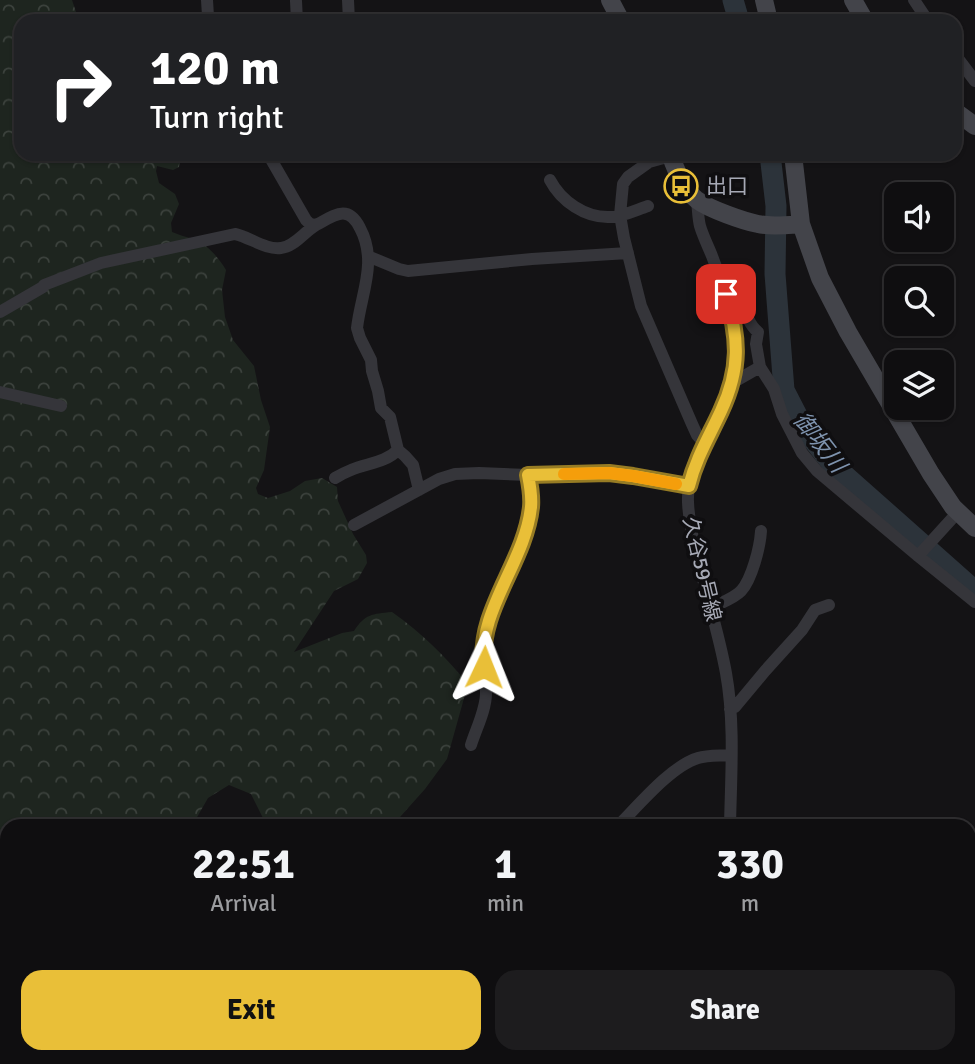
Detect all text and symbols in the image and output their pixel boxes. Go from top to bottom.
text: 120 m [150,38,280,98]
icon: right [35,42,126,133]
text: Turn right [150,98,283,137]
bus stop icon: 出口 [662,167,700,205]
place label: 出口 [706,173,748,199]
map controls [884,182,954,420]
button: sound [884,182,954,252]
pin [696,264,756,324]
button: search [884,266,954,336]
icon: arrive [707,275,745,313]
button: layers [884,350,954,420]
water label: 御坂川 [787,406,854,481]
street label: 久谷59号線 [677,514,727,624]
position arrow [447,630,521,704]
text: 22:51 [192,839,295,890]
text: 1 [494,839,517,890]
text: 330 [716,839,784,890]
text: Arrival [210,889,277,918]
text: min [487,889,524,918]
text: m [741,889,759,918]
button: Exit [21,970,481,1050]
button: Share [495,970,955,1050]

